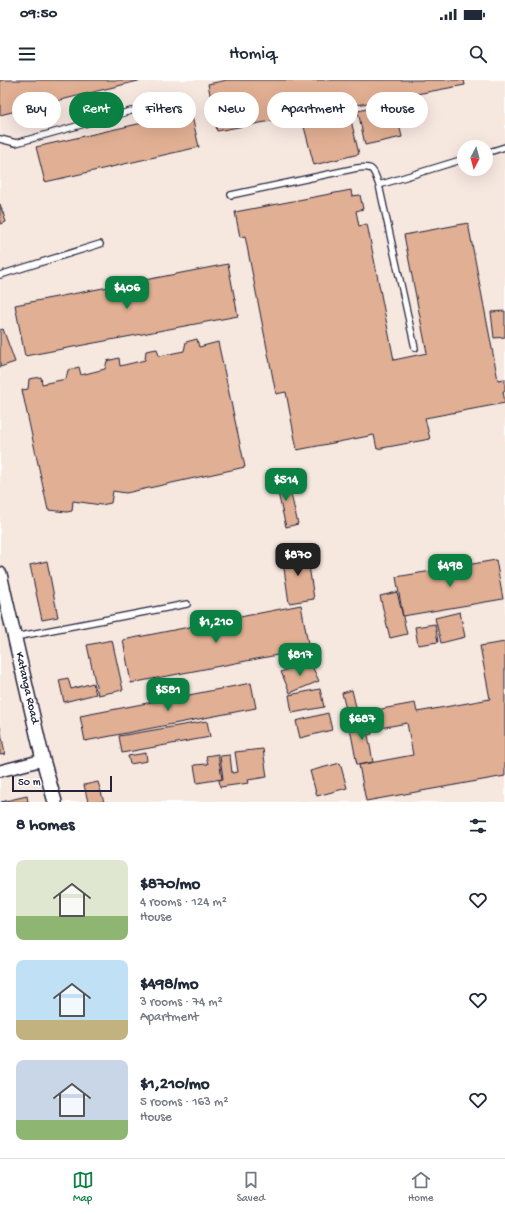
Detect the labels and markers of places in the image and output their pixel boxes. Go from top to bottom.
pin: $406 [103,276,151,310]
pin: $514 [262,468,310,502]
pin: $870 [274,543,322,577]
pin: $498 [426,554,474,588]
pin: $1,210 [183,610,249,644]
pin: $817 [276,643,324,677]
pin: $581 [144,678,192,712]
pin: $687 [338,707,386,741]

